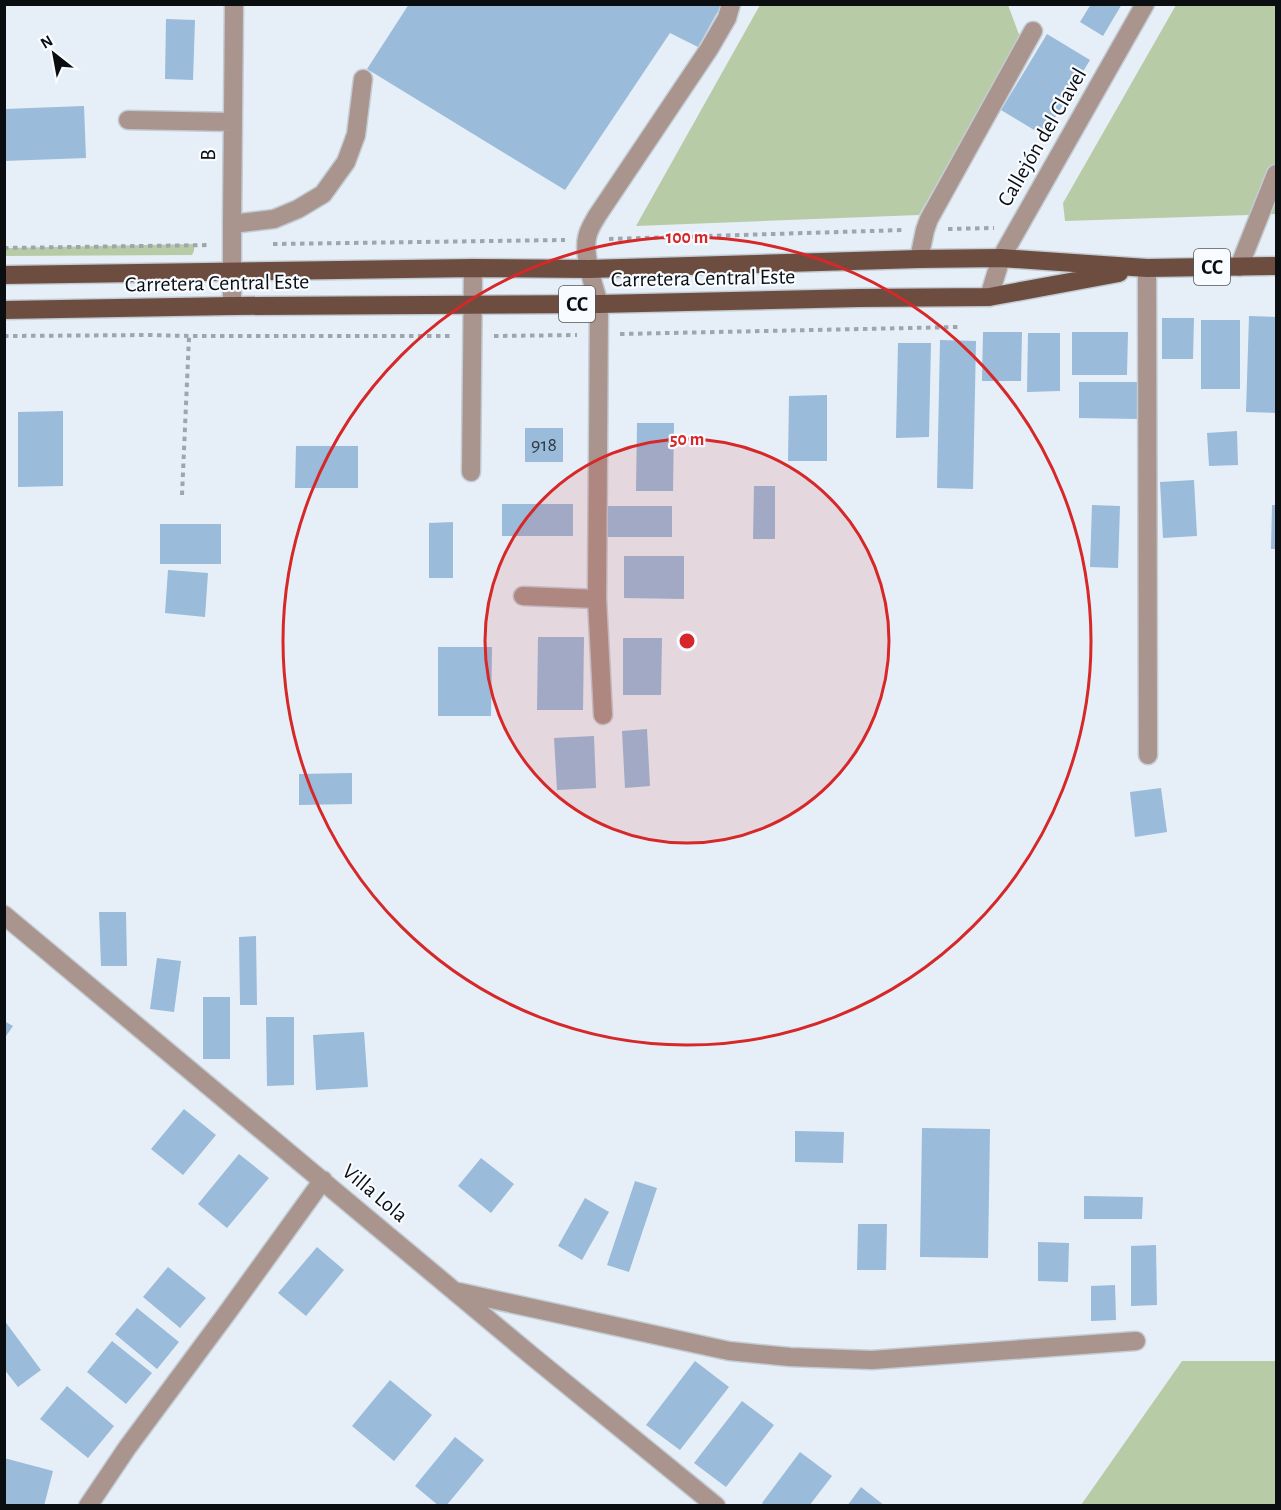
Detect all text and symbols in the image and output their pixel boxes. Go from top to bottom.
north arrow [24,24,84,84]
text: N [38,32,56,52]
street label: Callejón del Clavel [993,64,1091,210]
street label: B [197,149,219,161]
text: 100 m [666,229,708,247]
road number: CC [1194,249,1230,285]
street label: Carretera Central Este [611,265,795,291]
street label: Carretera Central Este [125,270,309,296]
road number: CC [559,286,595,322]
text: 50 m [670,431,704,449]
house number: 918 [531,435,557,455]
centre of rings [677,631,697,651]
street label: Villa Lola [338,1160,412,1226]

